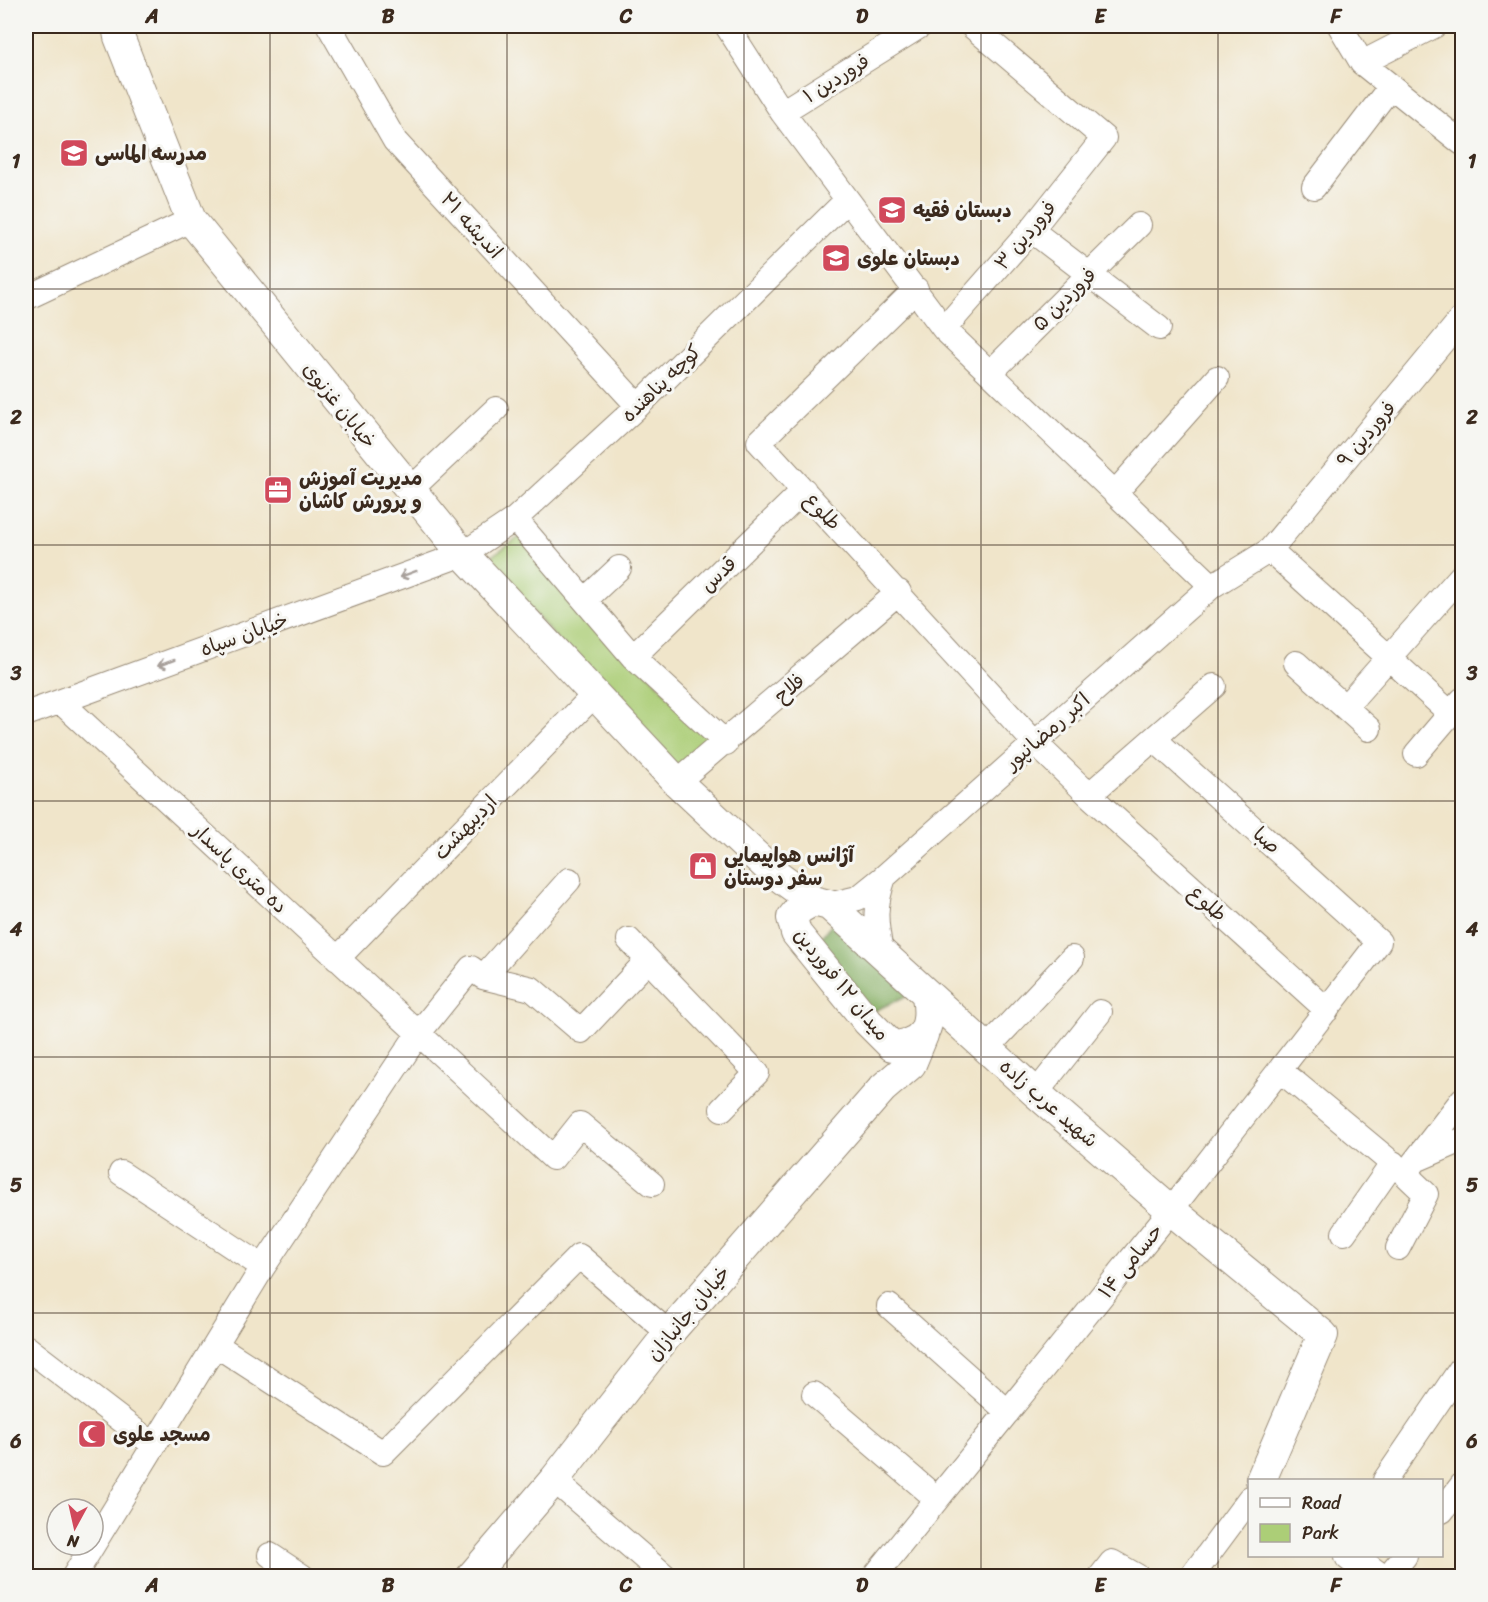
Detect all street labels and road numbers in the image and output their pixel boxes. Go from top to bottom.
street label: فروردین ۱ [796,44,877,113]
street label: اندیشه ۲۱ [432,184,512,267]
street label: فروردین ۳ [985,192,1065,278]
street label: فروردین ۵ [1024,259,1105,340]
street label: کوچه پناهنده [613,335,710,431]
street label: خیابان غزنوی [293,354,386,457]
street label: فروردین ۹ [1328,393,1405,476]
street label: طلوع [795,484,850,539]
street label: قدس [691,548,745,601]
street label: خیابان سپاه [195,602,293,667]
street label: فلاح [765,664,813,712]
street label: اکبر رمضانپور [995,684,1098,780]
street label: اردیبهشت [425,786,506,869]
street label: ده متری پاسدار [182,813,296,922]
street label: صبا [1244,818,1289,863]
street label: طلوع [1180,876,1235,931]
street label: میدان ۱۲ فروردین [785,920,899,1049]
street label: شهید عرب زاده [991,1050,1106,1157]
street label: حسامی ۱۴ [1089,1216,1172,1307]
street label: خیابان جانبازان [637,1257,739,1369]

